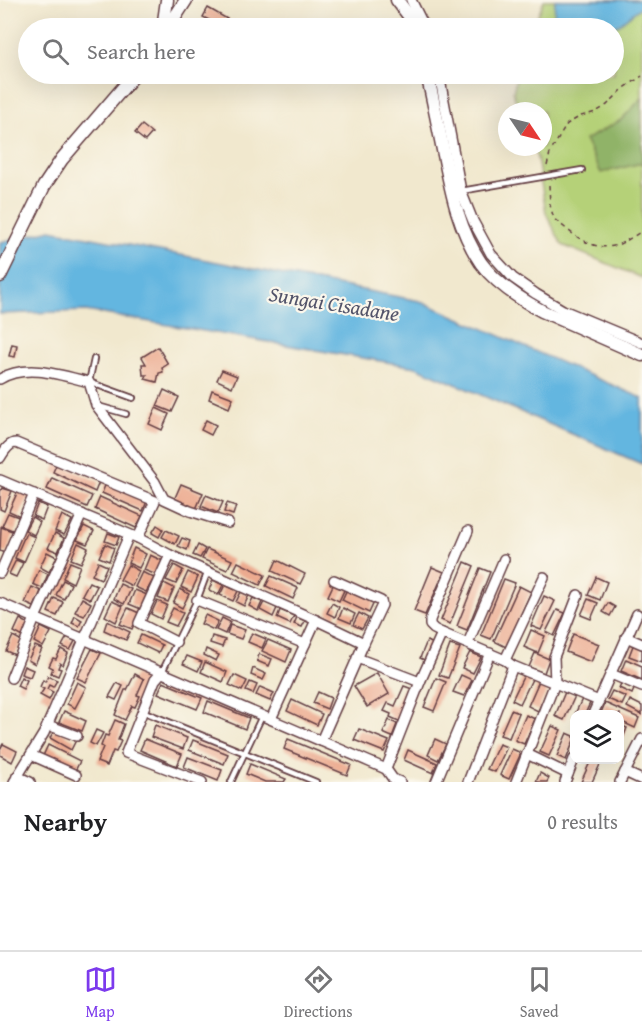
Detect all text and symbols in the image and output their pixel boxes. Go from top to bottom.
search box [18,18,624,84]
icon: search [39,35,72,68]
text: Search here [87,35,196,67]
north arrow [498,102,552,156]
water label: Sungai Cisadane [267,278,401,329]
map controls [570,710,624,764]
button: layers [570,710,624,764]
text: Nearby [24,802,107,841]
text: 0 results [547,807,618,836]
tab: Map [84,963,117,1023]
tab: Directions [284,963,353,1023]
tab: Saved [520,963,558,1023]

